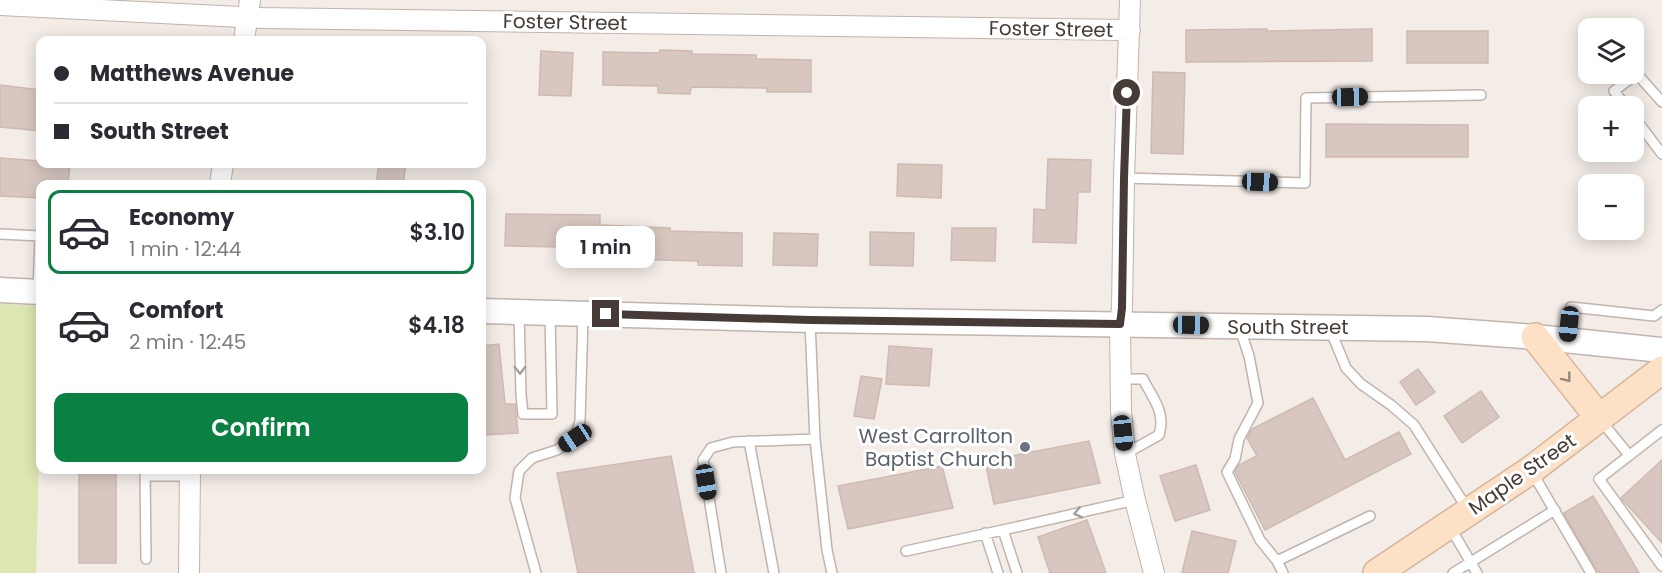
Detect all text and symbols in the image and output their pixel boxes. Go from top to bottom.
street label: Foster Street [503,7,627,37]
street label: Foster Street [989,14,1113,44]
map controls [1578,18,1644,240]
button: layers [1578,18,1644,84]
text: Matthews Avenue [90,58,294,89]
route start [1113,79,1140,106]
car [1332,88,1368,106]
button: + [1578,96,1644,162]
text: South Street [90,116,229,147]
car [1242,172,1278,192]
button: − [1578,174,1644,240]
text: Economy [129,202,234,233]
icon: car [57,205,111,259]
text: $3.10 [410,217,465,248]
callout: 1 min [556,227,656,269]
text: 1 min [580,233,631,261]
text: 1 min · 12:44 [129,235,241,263]
text: Comfort [129,295,223,326]
icon: car [57,298,111,352]
route end [592,300,619,327]
car [1558,305,1580,343]
text: $4.18 [408,310,465,341]
street label: South Street [1227,313,1349,341]
car [1173,316,1209,334]
text: 2 min · 12:45 [129,328,246,356]
one-way arrow [514,365,526,374]
one-way arrow [1560,371,1571,382]
button: Confirm [54,393,468,462]
car [1112,414,1134,452]
car [555,421,595,455]
place label: West Carrollton Baptist Church [859,422,1013,473]
street label: Maple Street [1463,427,1581,521]
marker: West Carrollton Baptist Church [1018,440,1032,454]
car [694,463,718,501]
one-way arrow [1073,505,1083,518]

